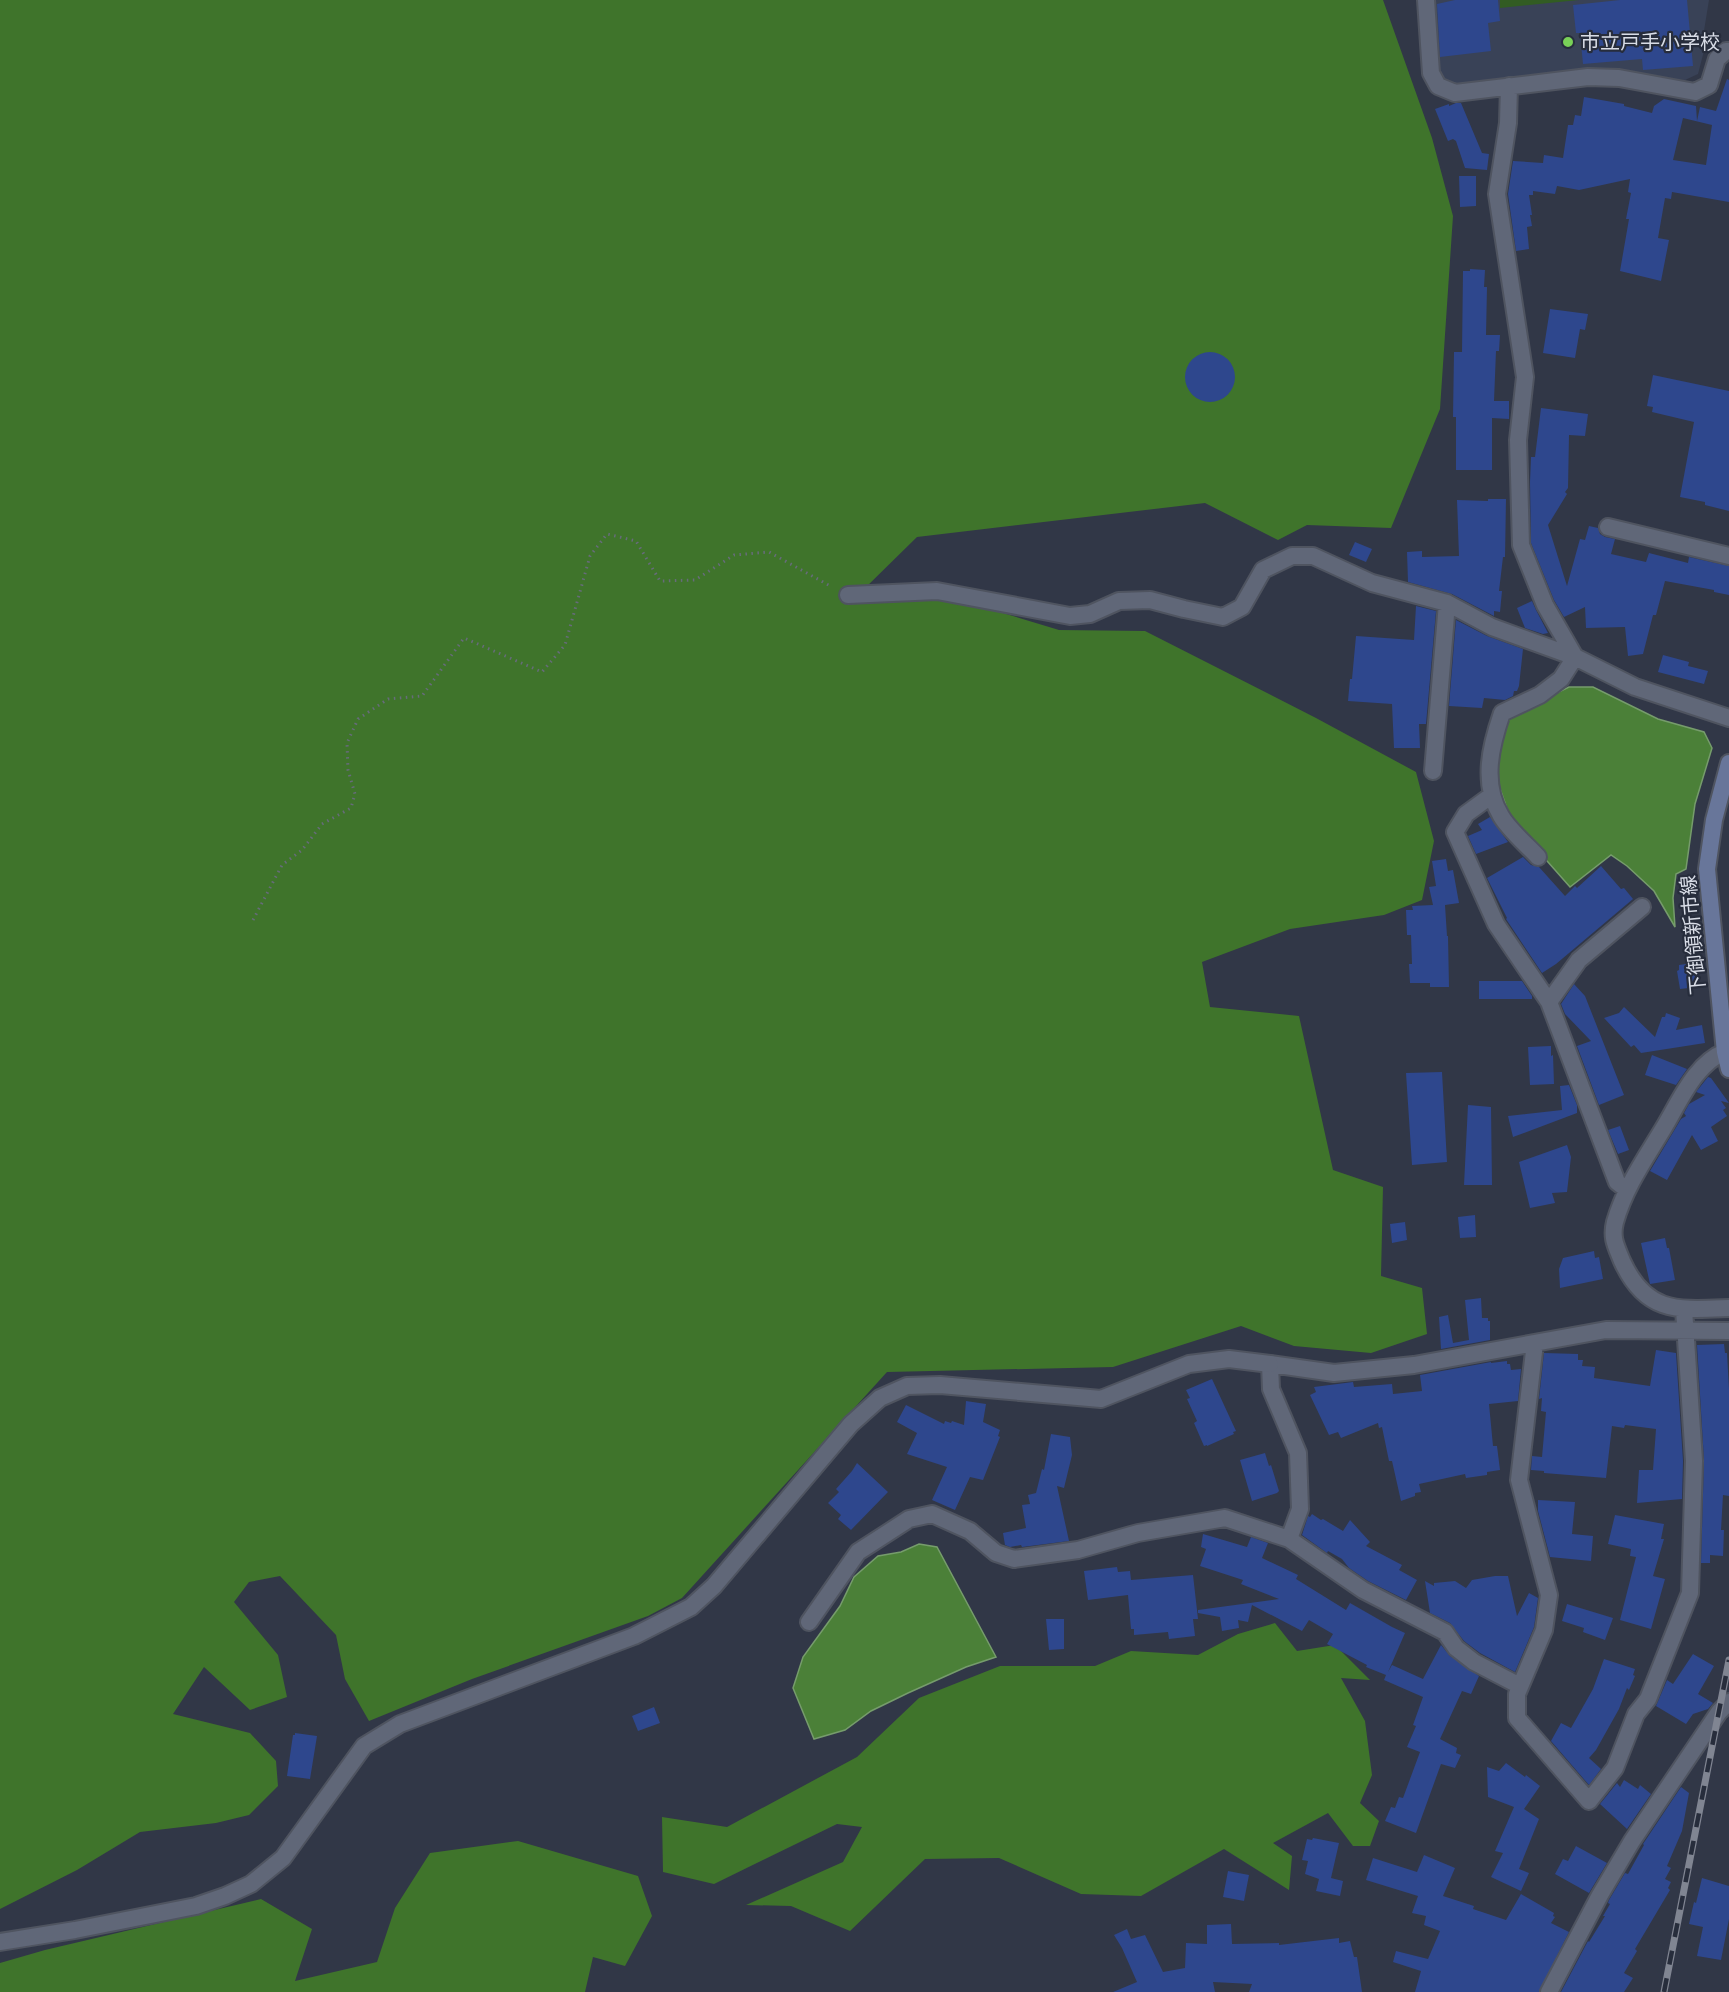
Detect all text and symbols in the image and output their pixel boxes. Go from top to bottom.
place label: 市立戸手小学校 [1580,31,1720,53]
marker: 市立戸手小学校 [1561,35,1575,49]
street label: 下御領新市線 [1677,874,1709,996]

